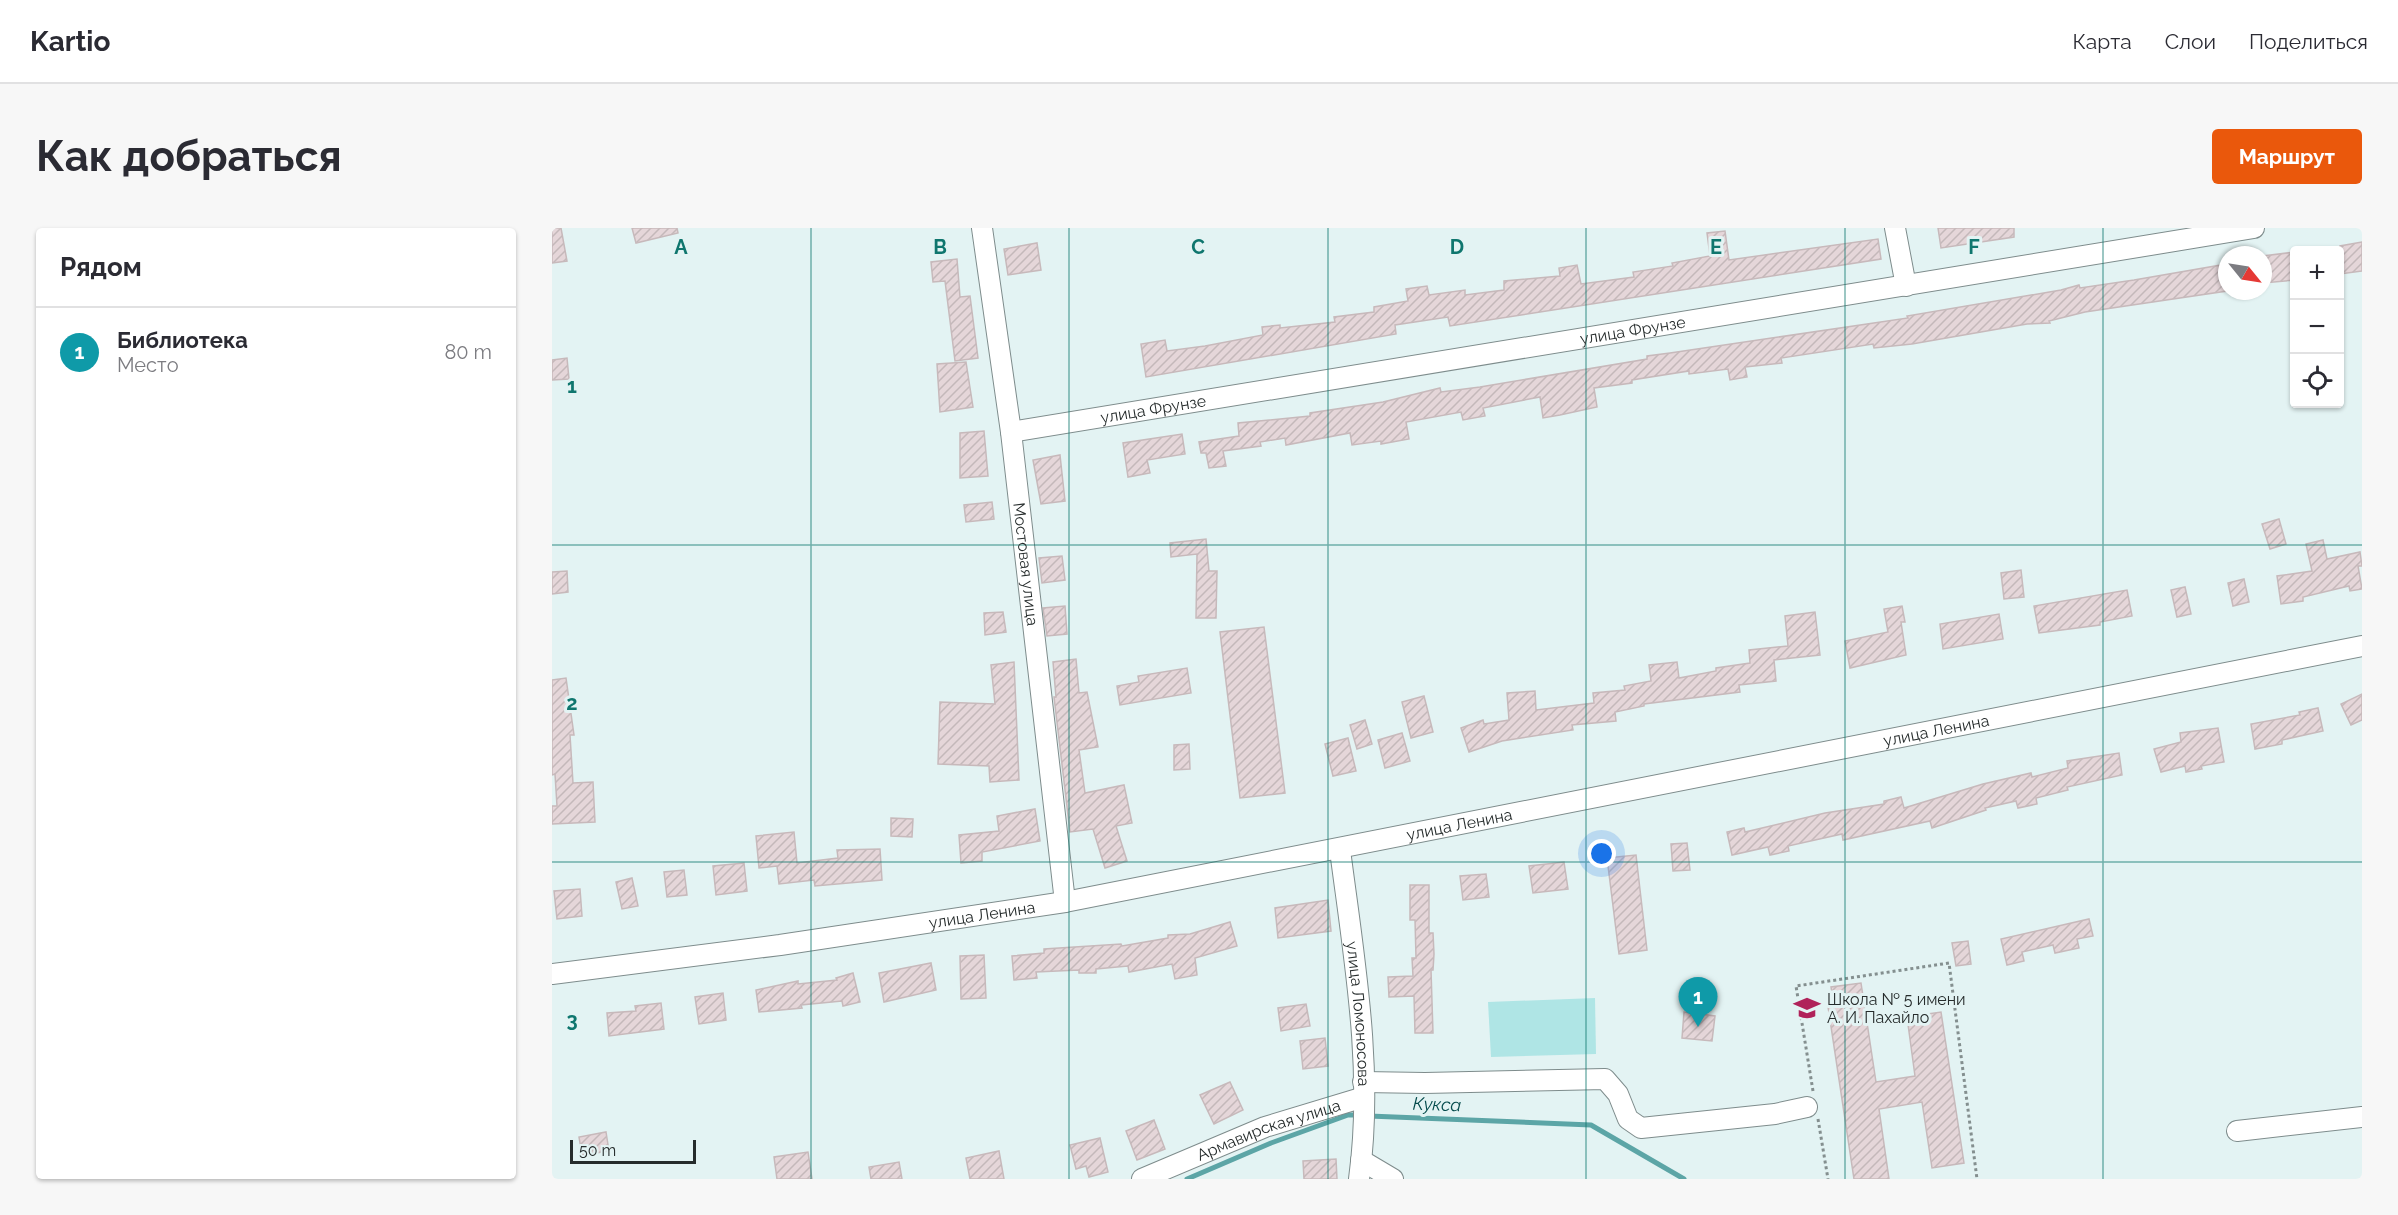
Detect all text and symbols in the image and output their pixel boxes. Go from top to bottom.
text: Kartio [30,25,110,58]
text: Карта [2073,29,2132,54]
text: Слои [2165,29,2216,54]
text: Поделиться [2249,29,2368,54]
button: Маршрут [2212,129,2362,184]
text: Как добраться [36,132,342,181]
text: A [674,235,688,259]
text: B [933,235,947,259]
text: C [1191,235,1205,259]
text: D [1450,235,1464,259]
text: E [1710,235,1722,259]
text: F [1968,235,1980,259]
north arrow [2218,246,2272,300]
map controls [2290,246,2344,408]
button: + [2290,246,2344,300]
text: Рядом [60,252,142,282]
button: − [2290,300,2344,354]
street label: улица Фрунзе [1578,312,1687,348]
text: Библиотека [117,327,248,353]
text: 1 [75,340,84,364]
text: 80 m [444,340,492,364]
text: Место [117,353,179,377]
button: locate [2290,354,2344,408]
text: 1 [567,374,577,398]
street label: улица Фрунзе [1099,391,1207,427]
street label: Мостовая улица [1010,501,1043,627]
text: 2 [566,691,578,715]
street label: улица Ленина [1882,710,1991,750]
street label: улица Ленина [1405,804,1514,844]
your location [1587,839,1616,868]
street label: улица Ленина [927,897,1036,932]
street label: улица Ломоносова [1343,940,1374,1087]
pin: 1 [1678,978,1718,1027]
place label: Школа № 5 имени А. И. Пахайло [1827,990,1966,1027]
school or university icon: Школа № 5 имени А. И. Пахайло [1792,993,1822,1023]
text: 3 [566,1008,578,1032]
water label: Кукса [1412,1093,1462,1115]
street label: Армавирская улица [1194,1095,1343,1164]
scale bar [570,1137,696,1164]
text: 50 m [579,1141,616,1160]

